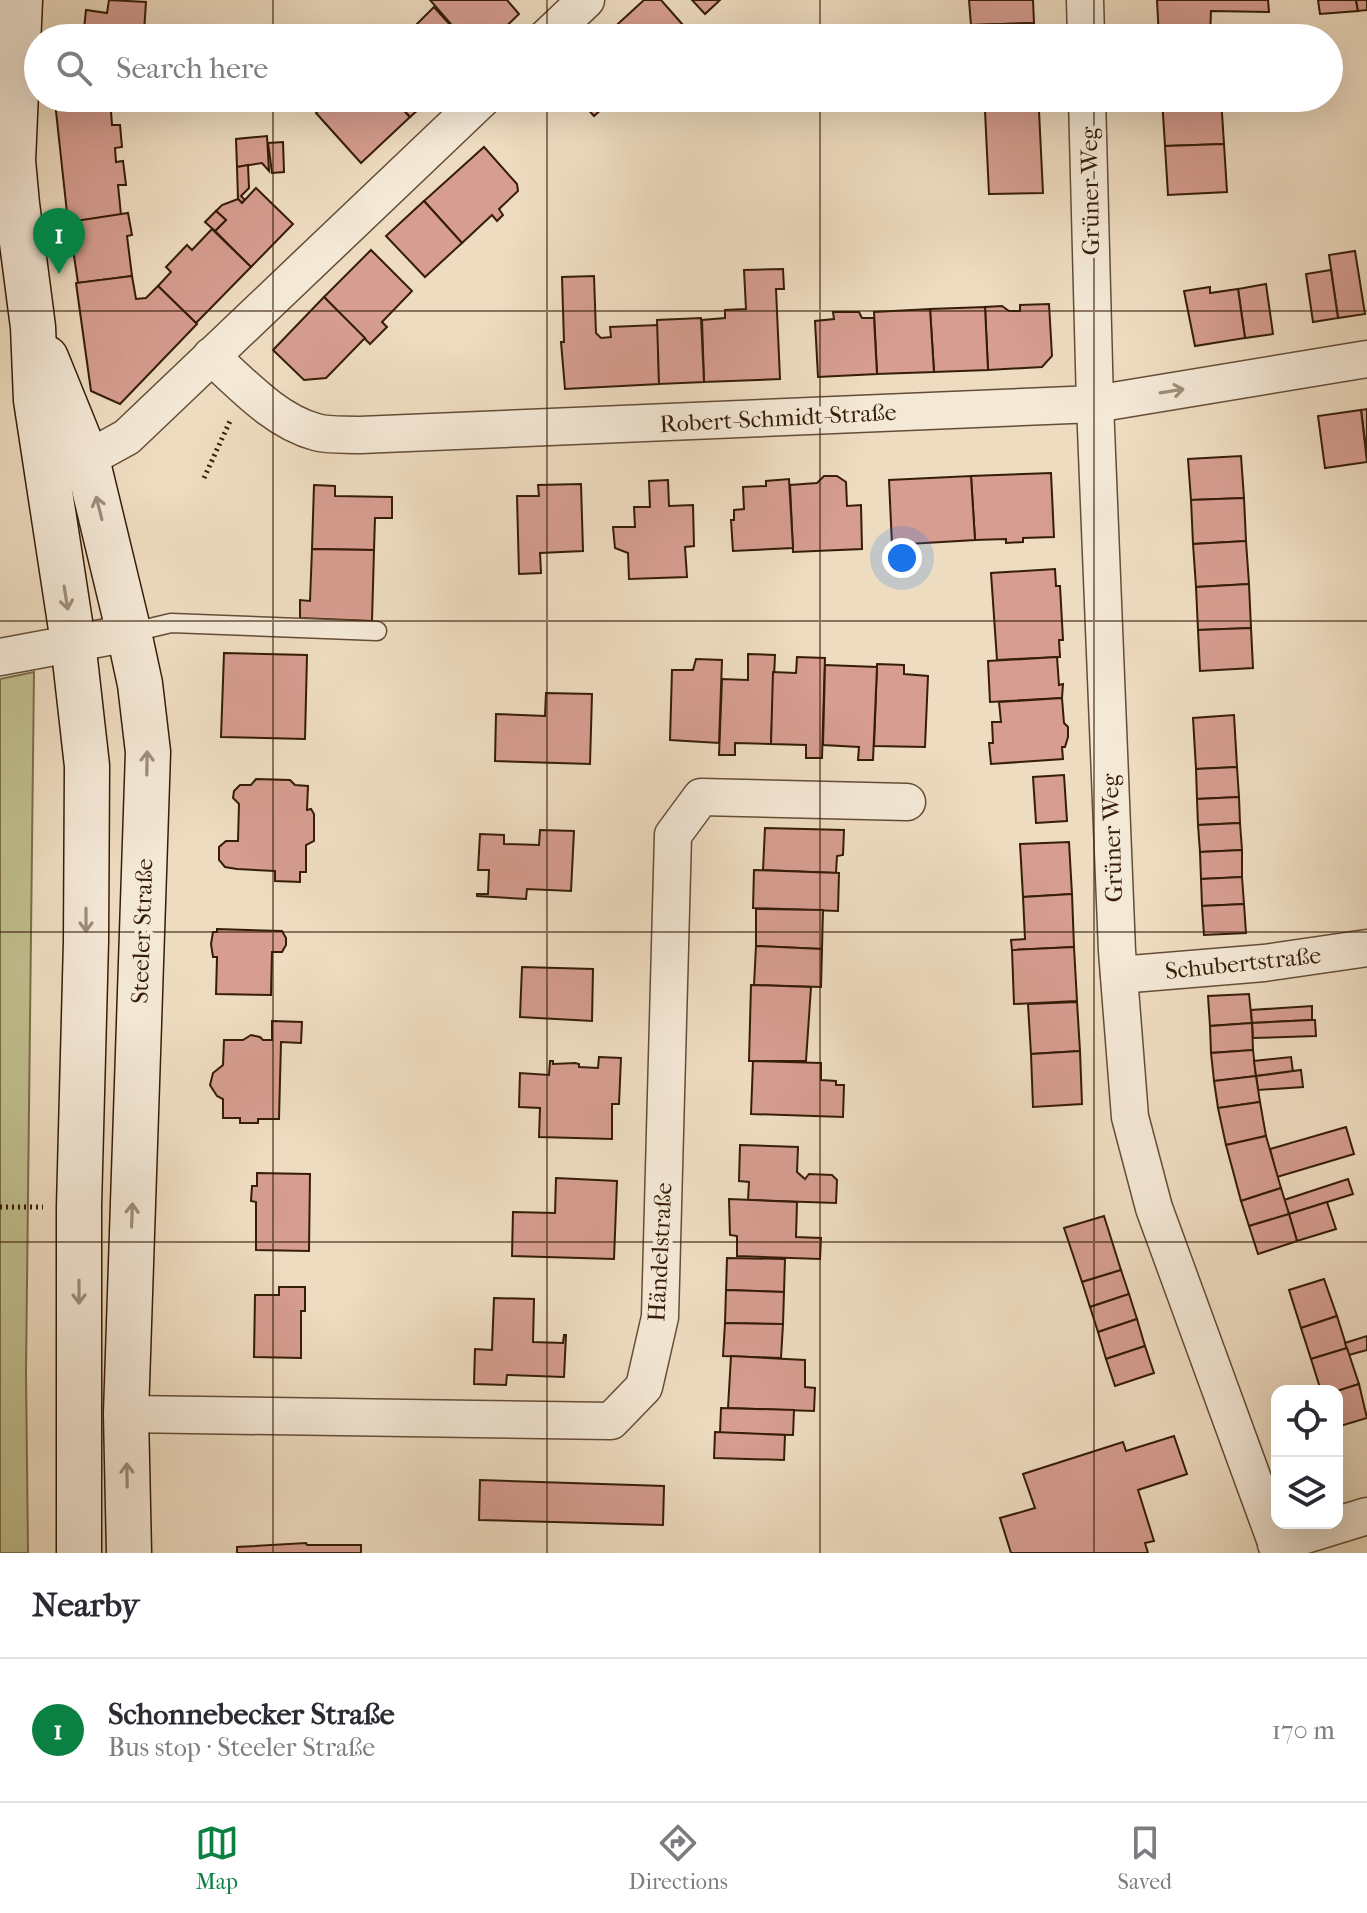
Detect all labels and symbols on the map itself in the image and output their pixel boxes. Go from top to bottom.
street label: Grüner Weg [1075,125,1105,256]
pin: 1 [33,208,85,274]
one-way arrow [1159,383,1184,398]
street label: Robert-Schmidt-Straße [659,398,897,438]
one-way arrow [90,496,105,522]
your location [882,538,922,578]
one-way arrow [59,585,74,611]
one-way arrow [140,750,155,777]
street label: Grüner Weg [1096,772,1128,903]
street label: Steeler Straße [125,858,159,1004]
one-way arrow [78,906,94,933]
street label: Schubertstraße [1164,941,1322,985]
street label: Händelstraße [642,1182,678,1322]
one-way arrow [125,1202,140,1229]
one-way arrow [71,1278,87,1305]
one-way arrow [119,1462,135,1489]

